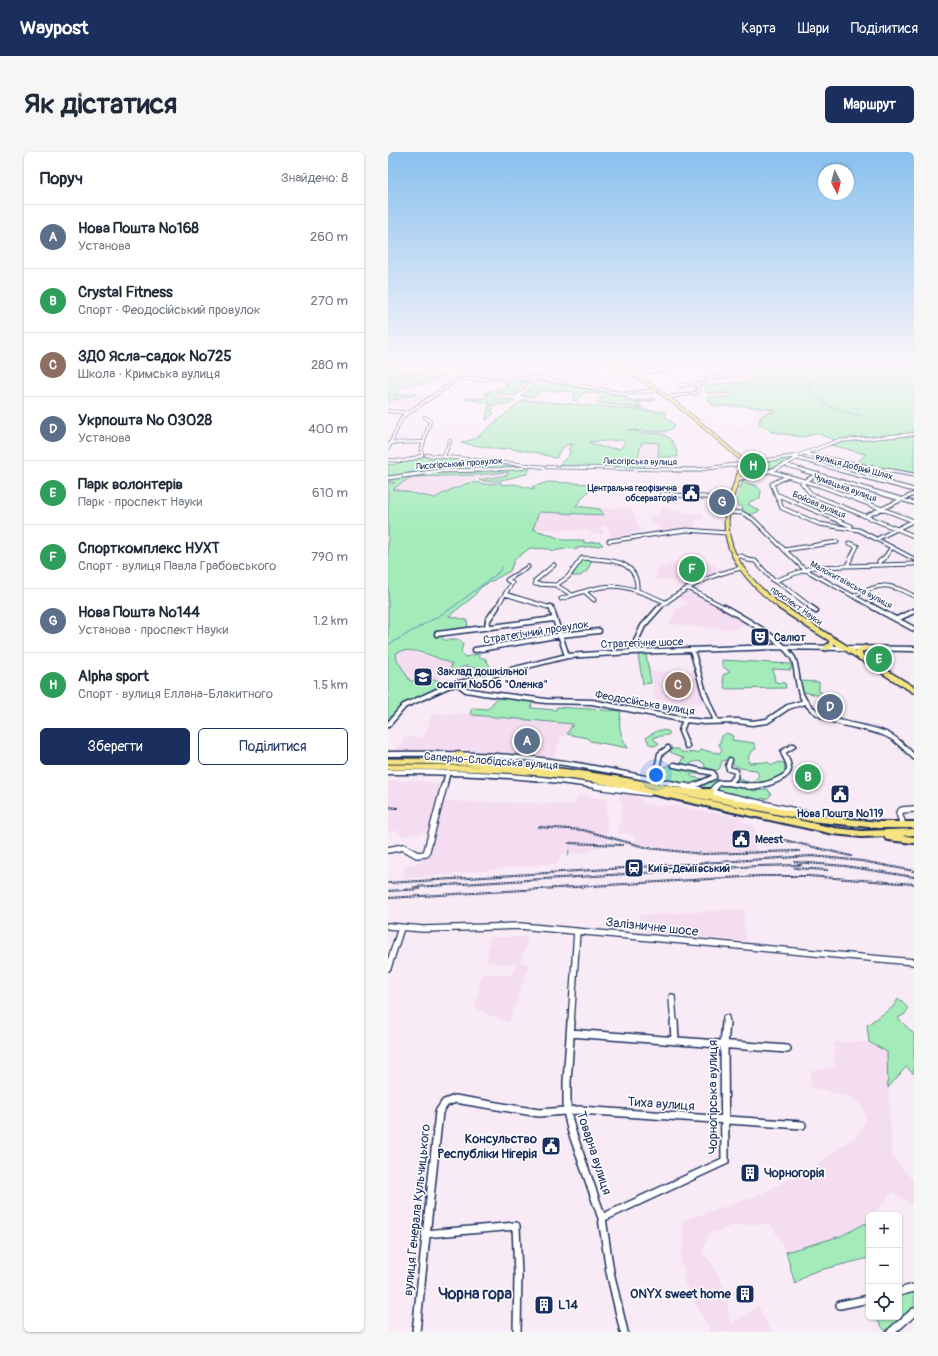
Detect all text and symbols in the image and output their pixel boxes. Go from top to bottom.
text: Waypost [20,16,89,40]
text: Карта [741,20,776,37]
text: Шари [798,20,829,37]
text: Поділитися [851,20,918,37]
button: Маршрут [825,86,914,123]
text: Як дістатися [24,87,177,122]
north arrow [818,164,854,200]
text: Поруч [40,168,83,189]
text: Знайдено: 8 [281,170,348,186]
text: Нова Пошта №168 [78,219,199,238]
text: A [49,229,57,245]
text: 260 m [310,229,348,245]
text: Установа [78,238,131,254]
text: Crystal Fitness [78,283,173,302]
text: B [49,293,57,309]
text: 270 m [311,293,348,309]
text: Спорт · Феодосійський провулок [78,302,261,318]
text: ЗДО Ясла-садок №725 [78,347,232,366]
text: C [49,357,57,373]
text: 280 m [311,357,348,373]
text: Школа · Кримська вулиця [78,366,220,382]
text: Укрпошта № 03028 [78,411,212,430]
text: D [49,421,57,437]
text: 400 m [308,421,348,437]
text: Установа [78,430,131,446]
pin: H [740,451,766,481]
street label: вулиця Добрий Шлях [814,451,894,483]
street label: Лисогірський провулок [414,455,503,473]
street label: Лисогірська вулиця [602,456,677,468]
street label: Чумацька вулиця [812,471,878,505]
text: Парк волонтерів [78,475,183,494]
public building icon: Центральна геофізична обсерваторія [680,482,702,504]
place label: Центральна геофізична обсерваторія [587,483,678,504]
text: E [50,485,56,501]
text: 610 m [312,485,348,501]
pin: G [709,487,735,517]
street label: Бойова вулиця [791,489,847,521]
text: Парк · проспект Науки [78,494,202,510]
text: Спорткомплекс НУХТ [78,539,220,558]
text: F [49,549,57,565]
text: 790 m [311,549,348,565]
pin: F [679,554,705,584]
text: Спорт · вулиця Павла Грабовського [78,558,276,574]
street label: Малокитаївська вулиця [808,559,894,611]
street label: проспект Науки [768,584,824,628]
text: Нова Пошта №144 [78,603,200,622]
text: G [49,613,57,629]
text: 1.2 km [313,613,348,629]
street label: Стратегічний провулок [482,617,590,647]
text: Установа · проспект Науки [78,622,228,638]
theatre icon: Салют [749,626,771,648]
place label: Салют [774,631,806,644]
street label: Стратегічне шосе [600,635,684,651]
pin: E [866,644,892,674]
place label: Заклад дошкільної освіти №506 "Оленка" [436,665,548,691]
school or university icon: Заклад дошкільної освіти №506 "Оленка" [412,666,434,688]
text: Alpha sport [78,667,149,686]
pin: C [665,670,691,700]
text: H [49,677,57,693]
text: 1.5 km [313,677,348,693]
text: Спорт · вулиця Еллана-Блакитного [78,686,273,702]
street label: Феодосійська вулиця [594,688,696,718]
pin: D [817,692,843,722]
pin: A [514,726,540,756]
button: Зберегти [40,728,190,765]
button: Поділитися [198,728,348,765]
street label: Саперно-Слобідська вулиця [424,750,558,772]
pin: B [795,762,821,792]
your location [646,765,666,785]
public building icon: Нова Пошта №119 [829,783,851,805]
place label: Нова Пошта №119 [797,807,884,820]
public building icon: Meest [730,828,752,850]
place label: Meest [755,833,784,846]
station icon: Київ-Деміївський [623,857,645,879]
place label: Київ-Деміївський [648,862,730,875]
street label: Залізничне шосе [605,914,700,940]
street label: Чорногірська вулиця [705,1040,721,1154]
street label: Тиха вулиця [627,1094,695,1114]
street label: Товарна вулиця [573,1109,615,1197]
street label: вулиця Генерала Кульчицького [400,1123,434,1297]
place label: Консульство Республіки Нігерія [437,1131,537,1162]
public building icon: Консульство Республіки Нігерія [540,1135,562,1157]
building icon: Чорногорія [739,1162,761,1184]
place label: Чорногорія [764,1165,824,1181]
map controls [866,1212,902,1320]
button: + [866,1212,902,1248]
button: − [866,1248,902,1284]
building icon: ONYX sweet home [734,1283,756,1305]
district label: Чорна гора [438,1284,512,1304]
button: locate [866,1284,902,1320]
place label: ONYX sweet home [630,1286,732,1302]
building icon: L14 [533,1294,555,1316]
place label: L14 [558,1297,578,1313]

